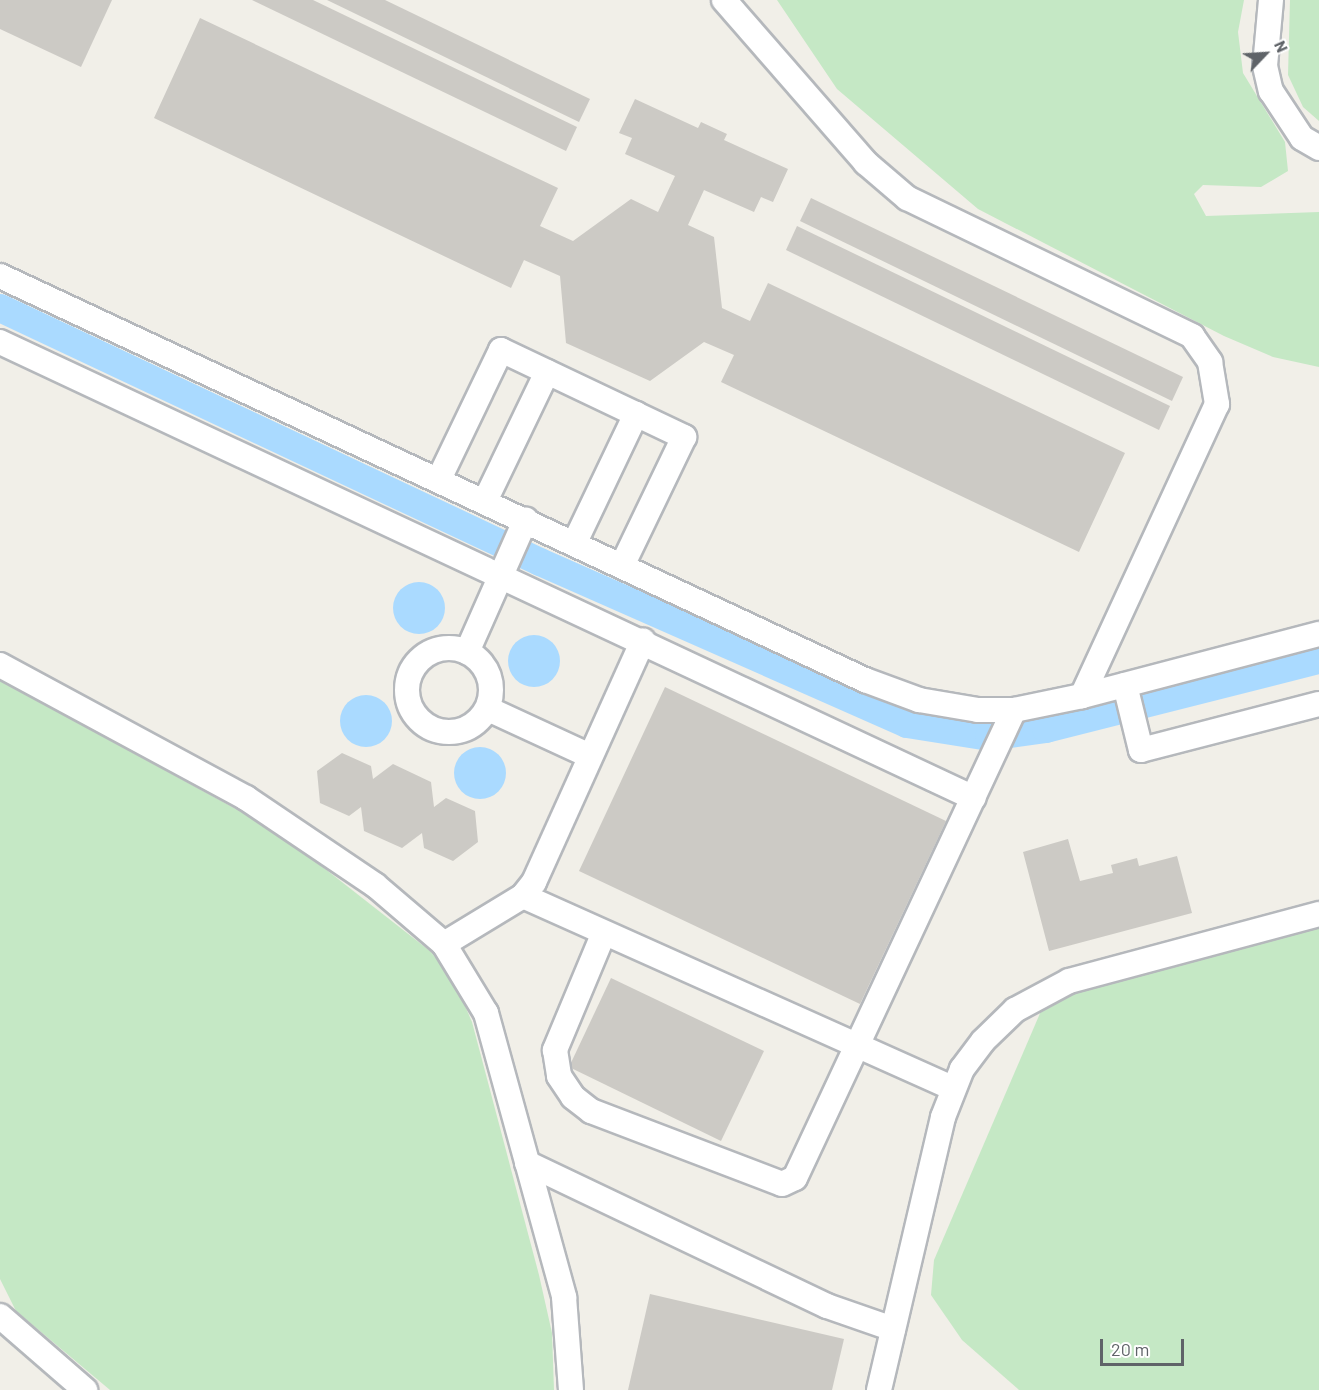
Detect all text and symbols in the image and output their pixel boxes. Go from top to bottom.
north arrow [1235,24,1295,84]
text: N [1271,37,1293,55]
scale bar [1103,1327,1187,1365]
text: 20 m [1111,1338,1149,1360]

